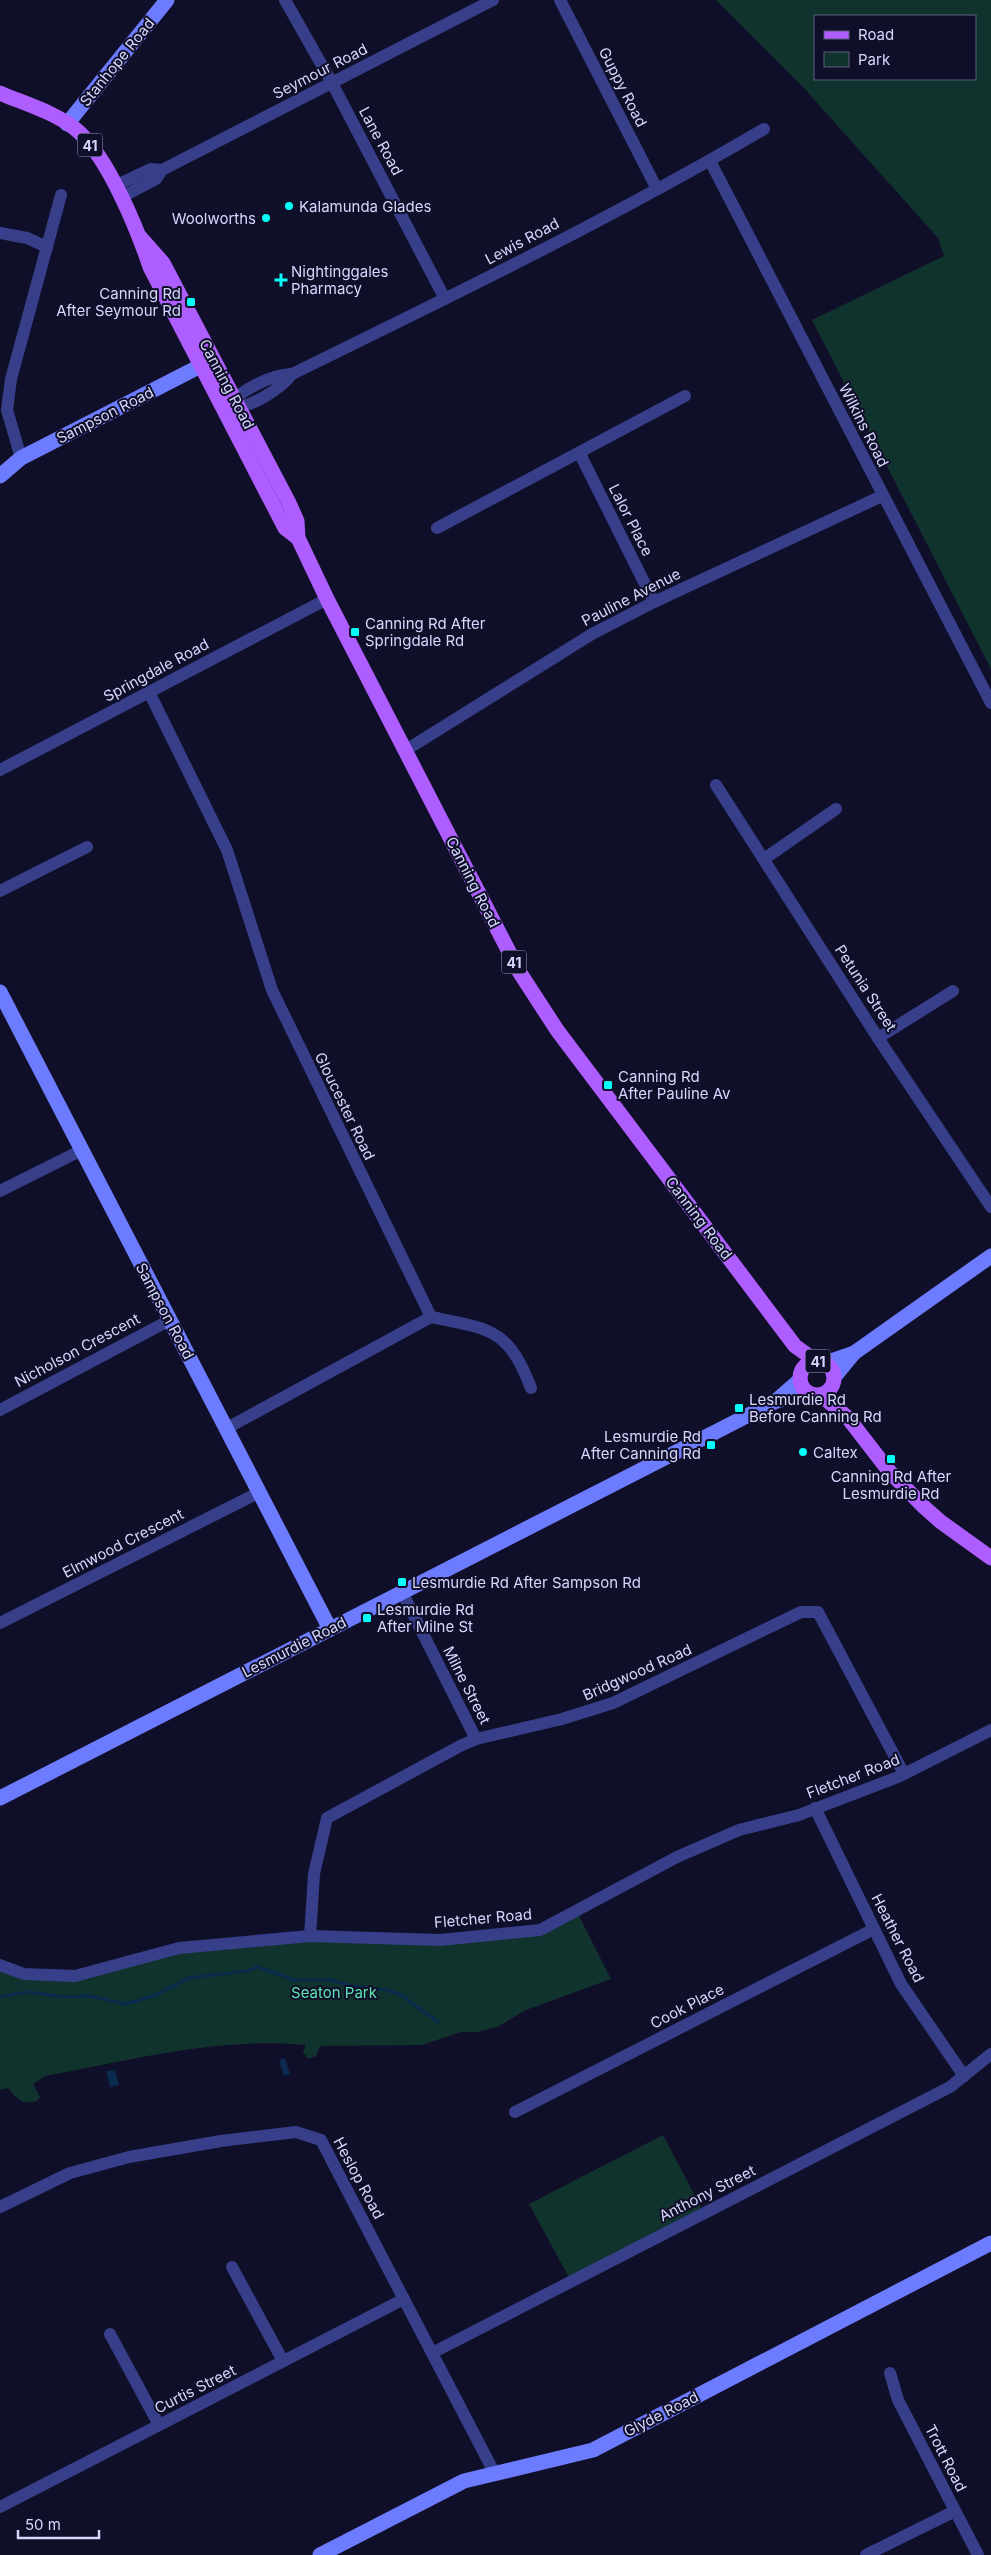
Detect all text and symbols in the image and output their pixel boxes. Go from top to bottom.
street label: Stanhope Road [76,14,158,110]
legend [814,15,976,80]
text: Road [858,25,894,44]
street label: Seymour Road [270,39,370,103]
street label: Guppy Road [595,44,651,130]
text: Park [858,50,891,69]
street label: Lane Road [355,103,407,179]
road number: 41 [78,134,102,156]
place label: Kalamunda Glades [299,197,431,216]
marker: Kalamunda Glades [283,200,295,212]
place label: Woolworths [172,209,256,228]
marker: Woolworths [260,212,272,224]
street label: Lewis Road [482,214,562,268]
place label: Nightinggales Pharmacy [291,262,389,298]
marker: Nightinggales Pharmacy [275,274,287,286]
place label: Canning Rd After Seymour Rd [56,284,181,320]
marker: Canning Rd After Seymour Rd [185,296,197,308]
street label: Canning Road [195,336,259,432]
street label: Wilkins Road [835,380,893,470]
street label: Sampson Road [53,382,157,448]
street label: Lalor Place [605,481,657,559]
street label: Pauline Avenue [578,564,684,630]
place label: Canning Rd After Springdale Rd [365,614,486,650]
marker: Canning Rd After Springdale Rd [349,626,361,638]
street label: Springdale Road [100,634,212,706]
street label: Canning Road [442,833,504,931]
street label: Petunia Street [831,941,901,1035]
road number: 41 [502,950,526,974]
street label: Gloucester Road [311,1049,379,1163]
place label: Canning Rd After Pauline Av [618,1067,731,1103]
marker: Canning Rd After Pauline Av [602,1079,614,1091]
street label: Canning Road [662,1173,736,1263]
street label: Sampson Road [132,1260,198,1362]
street label: Nicholson Crescent [11,1309,143,1391]
road number: 41 [806,1350,830,1372]
place label: Lesmurdie Rd Before Canning Rd [749,1390,882,1426]
marker: Lesmurdie Rd Before Canning Rd [733,1402,745,1414]
place label: Lesmurdie Rd After Canning Rd [581,1427,701,1463]
marker: Lesmurdie Rd After Canning Rd [705,1439,717,1451]
place label: Caltex [813,1443,858,1462]
marker: Caltex [797,1446,809,1458]
marker: Canning Rd After Lesmurdie Rd [885,1453,897,1465]
place label: Canning Rd After Lesmurdie Rd [831,1467,952,1503]
street label: Elmwood Crescent [59,1504,187,1582]
place label: Lesmurdie Rd After Sampson Rd [412,1573,641,1592]
marker: Lesmurdie Rd After Sampson Rd [396,1576,408,1588]
place label: Lesmurdie Rd After Milne St [377,1600,474,1636]
marker: Lesmurdie Rd After Milne St [361,1612,373,1624]
street label: Lesmurdie Road [239,1613,349,1681]
street label: Bridgwood Road [580,1639,694,1705]
street label: Milne Street [439,1643,495,1727]
street label: Fletcher Road [804,1750,902,1802]
street label: Heather Road [868,1890,928,1986]
street label: Fletcher Road [433,1904,533,1932]
street label: Cook Place [647,1979,727,2033]
park label: Seaton Park [291,1983,378,2002]
street label: Heslop Road [329,2134,389,2222]
street label: Anthony Street [656,2161,758,2225]
street label: Curtis Street [151,2360,239,2418]
street label: Glyde Road [620,2387,702,2441]
street label: Trott Road [921,2421,971,2495]
scale bar [18,2508,99,2540]
text: 50 m [25,2515,61,2534]

